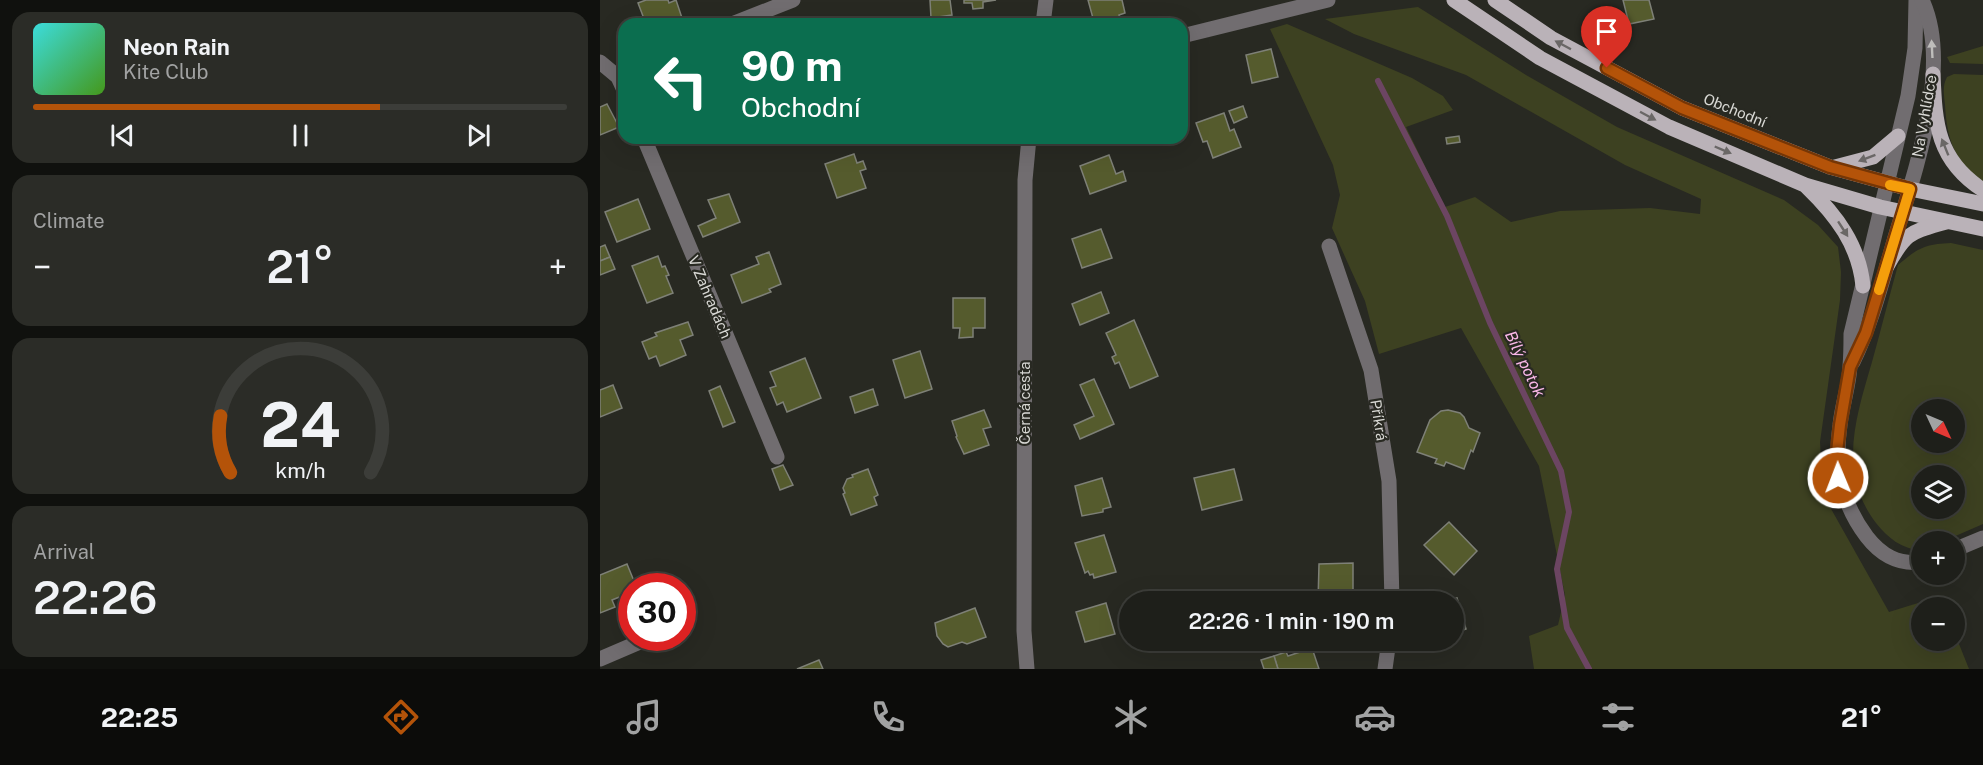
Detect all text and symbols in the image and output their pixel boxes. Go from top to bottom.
pin [1581,6,1632,68]
icon: arrive [1590,15,1623,48]
text: Neon Rain [123,34,230,60]
one-way arrow [1554,40,1571,50]
one-way arrow [1928,40,1937,59]
text: 90 m [741,41,843,90]
icon: left [642,42,720,120]
text: Kite Club [123,60,208,84]
street label: Na Vyhlídce [1908,74,1940,158]
street label: Obchodní [1701,90,1769,130]
text: Obchodní [741,91,860,123]
one-way arrow [1640,111,1657,121]
icon: previous [106,119,139,152]
icon: pause [284,119,317,152]
icon: next [462,119,495,152]
one-way arrow [1940,138,1950,156]
one-way arrow [1714,146,1732,155]
one-way arrow [1858,154,1876,164]
text: Climate [33,209,105,233]
one-way arrow [1837,221,1848,237]
text: 21° [266,240,334,293]
text: − [33,248,51,286]
text: + [549,248,567,286]
street label: V Zahradách [685,253,735,341]
water label: Bílý potok [1501,328,1549,401]
street label: Černá cesta [1016,361,1033,445]
text: 24 [260,388,340,461]
street label: Příkrá [1367,398,1391,442]
north arrow [1911,399,1965,453]
map controls [1911,399,1965,651]
position arrow [1806,446,1870,510]
text: km/h [275,458,325,483]
button: layers [1911,465,1965,519]
button: + [1911,531,1965,585]
text: Arrival [33,540,95,564]
text: 22:26 [33,571,157,624]
speed limit sign: 30 [618,573,696,651]
button: − [1911,597,1965,651]
text: 22:26 · 1 min · 190 m [1189,608,1395,634]
icon: directions [380,696,422,738]
icon: music [623,696,665,738]
icon: phone [867,696,909,738]
icon: climate [1110,696,1152,738]
icon: car [1354,696,1396,738]
icon: filters [1597,696,1639,738]
text: 22:25 [101,701,178,733]
text: 21° [1841,701,1882,733]

